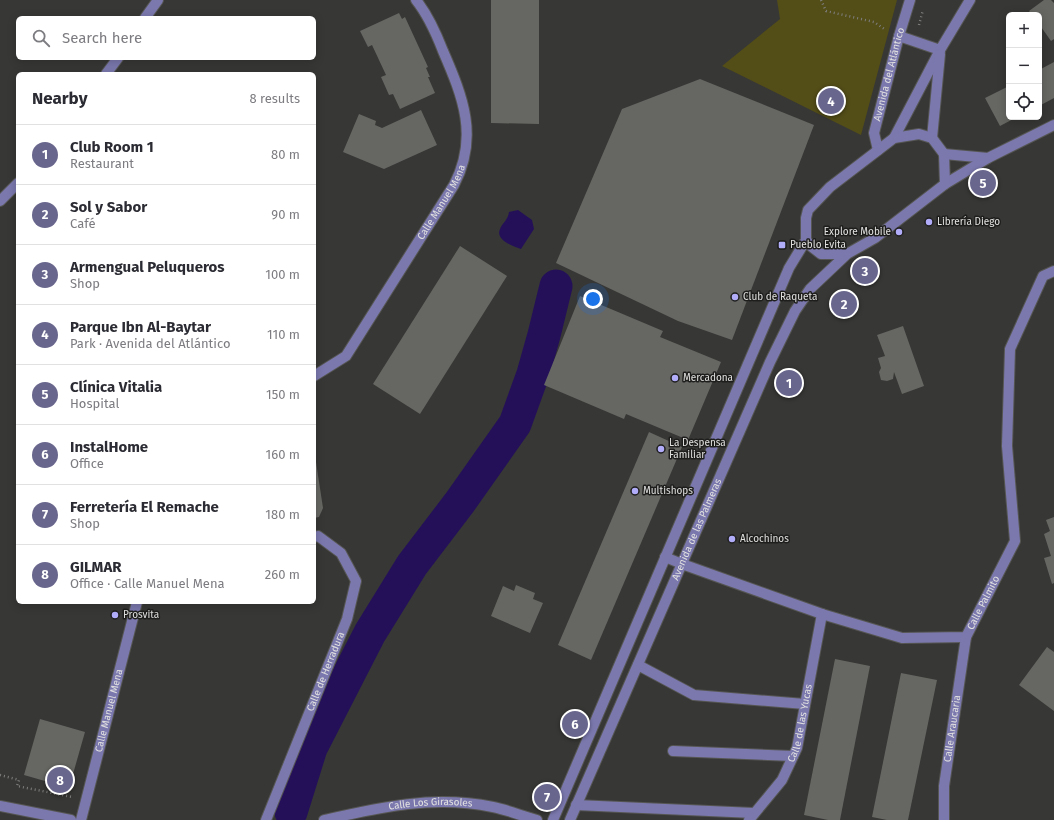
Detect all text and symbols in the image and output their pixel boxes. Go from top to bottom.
map controls [1006,12,1042,120]
button: + [1006,12,1042,48]
search box [16,16,316,60]
street label: Avenida del Atlántico [871,26,907,122]
icon: search [30,27,52,49]
text: Search here [62,29,142,47]
button: − [1006,48,1042,84]
button: locate [1006,84,1042,120]
pin: 4 [818,86,844,116]
text: Nearby [32,88,87,109]
text: 8 results [249,91,300,106]
text: Club Room 1 [70,138,154,156]
text: 1 [42,147,48,162]
text: 80 m [271,147,300,162]
text: Restaurant [70,156,134,171]
street label: Calle Manuel Mena [415,163,468,242]
pin: 5 [970,168,996,198]
text: Sol y Sabor [70,198,147,216]
text: 2 [42,207,48,222]
text: 90 m [271,207,300,222]
place label: Librería Diego [937,215,1000,228]
text: Café [70,216,96,231]
marker: Librería Diego [924,217,934,227]
place label: Explore Mobile [824,226,891,238]
marker: Explore Mobile [894,227,904,237]
place label: Pueblo Evita [790,239,846,251]
marker: Pueblo Evita [777,240,787,250]
pin: 3 [852,256,878,286]
text: Armengual Peluqueros [70,258,225,276]
text: 3 [42,267,48,282]
text: 100 m [265,267,300,282]
text: Shop [70,276,100,291]
your location [583,289,603,309]
pin: 2 [831,289,857,319]
place label: Club de Raqueta [743,291,818,303]
marker: Club de Raqueta [730,292,740,302]
text: Parque Ibn Al-Baytar [70,318,211,336]
text: 4 [41,327,49,342]
text: 110 m [267,327,300,342]
text: Park · Avenida del Atlántico [70,336,231,351]
pin: 1 [776,368,802,398]
place label: Mercadona [683,372,733,384]
marker: Mercadona [670,373,680,383]
text: Clínica Vitalia [70,378,162,396]
text: 5 [42,387,48,402]
text: 150 m [266,387,300,402]
text: Hospital [70,396,119,411]
place label: La Despensa Familiar [669,437,726,461]
text: InstalHome [70,438,148,456]
marker: La Despensa Familiar [656,444,666,454]
text: 6 [41,447,49,462]
text: 160 m [266,447,300,462]
text: Office [70,456,104,471]
street label: Avenida de las Palmeras [669,477,724,582]
place label: Multishops [643,485,693,497]
marker: Multishops [630,486,640,496]
text: Ferretería El Remache [70,498,219,516]
text: 7 [42,507,48,522]
text: 180 m [265,507,300,522]
text: Shop [70,516,100,531]
place label: Alcochinos [740,533,789,545]
marker: Alcochinos [727,534,737,544]
text: GILMAR [70,558,122,576]
text: 8 [41,567,49,582]
text: 260 m [265,567,300,582]
street label: Calle Palmito [965,574,1002,632]
text: Office · Calle Manuel Mena [70,576,225,591]
place label: Prosvita [123,609,159,621]
marker: Prosvita [110,610,120,620]
street label: Calle de Herradura [304,630,347,713]
street label: Calle Manuel Mena [93,668,126,753]
street label: Calle de las Yucas [785,683,815,764]
street label: Calle Araucaria [942,694,963,763]
pin: 6 [562,709,588,739]
pin: 8 [47,765,73,795]
pin: 7 [534,782,560,812]
street label: Calle Los Girasoles [388,796,473,813]

